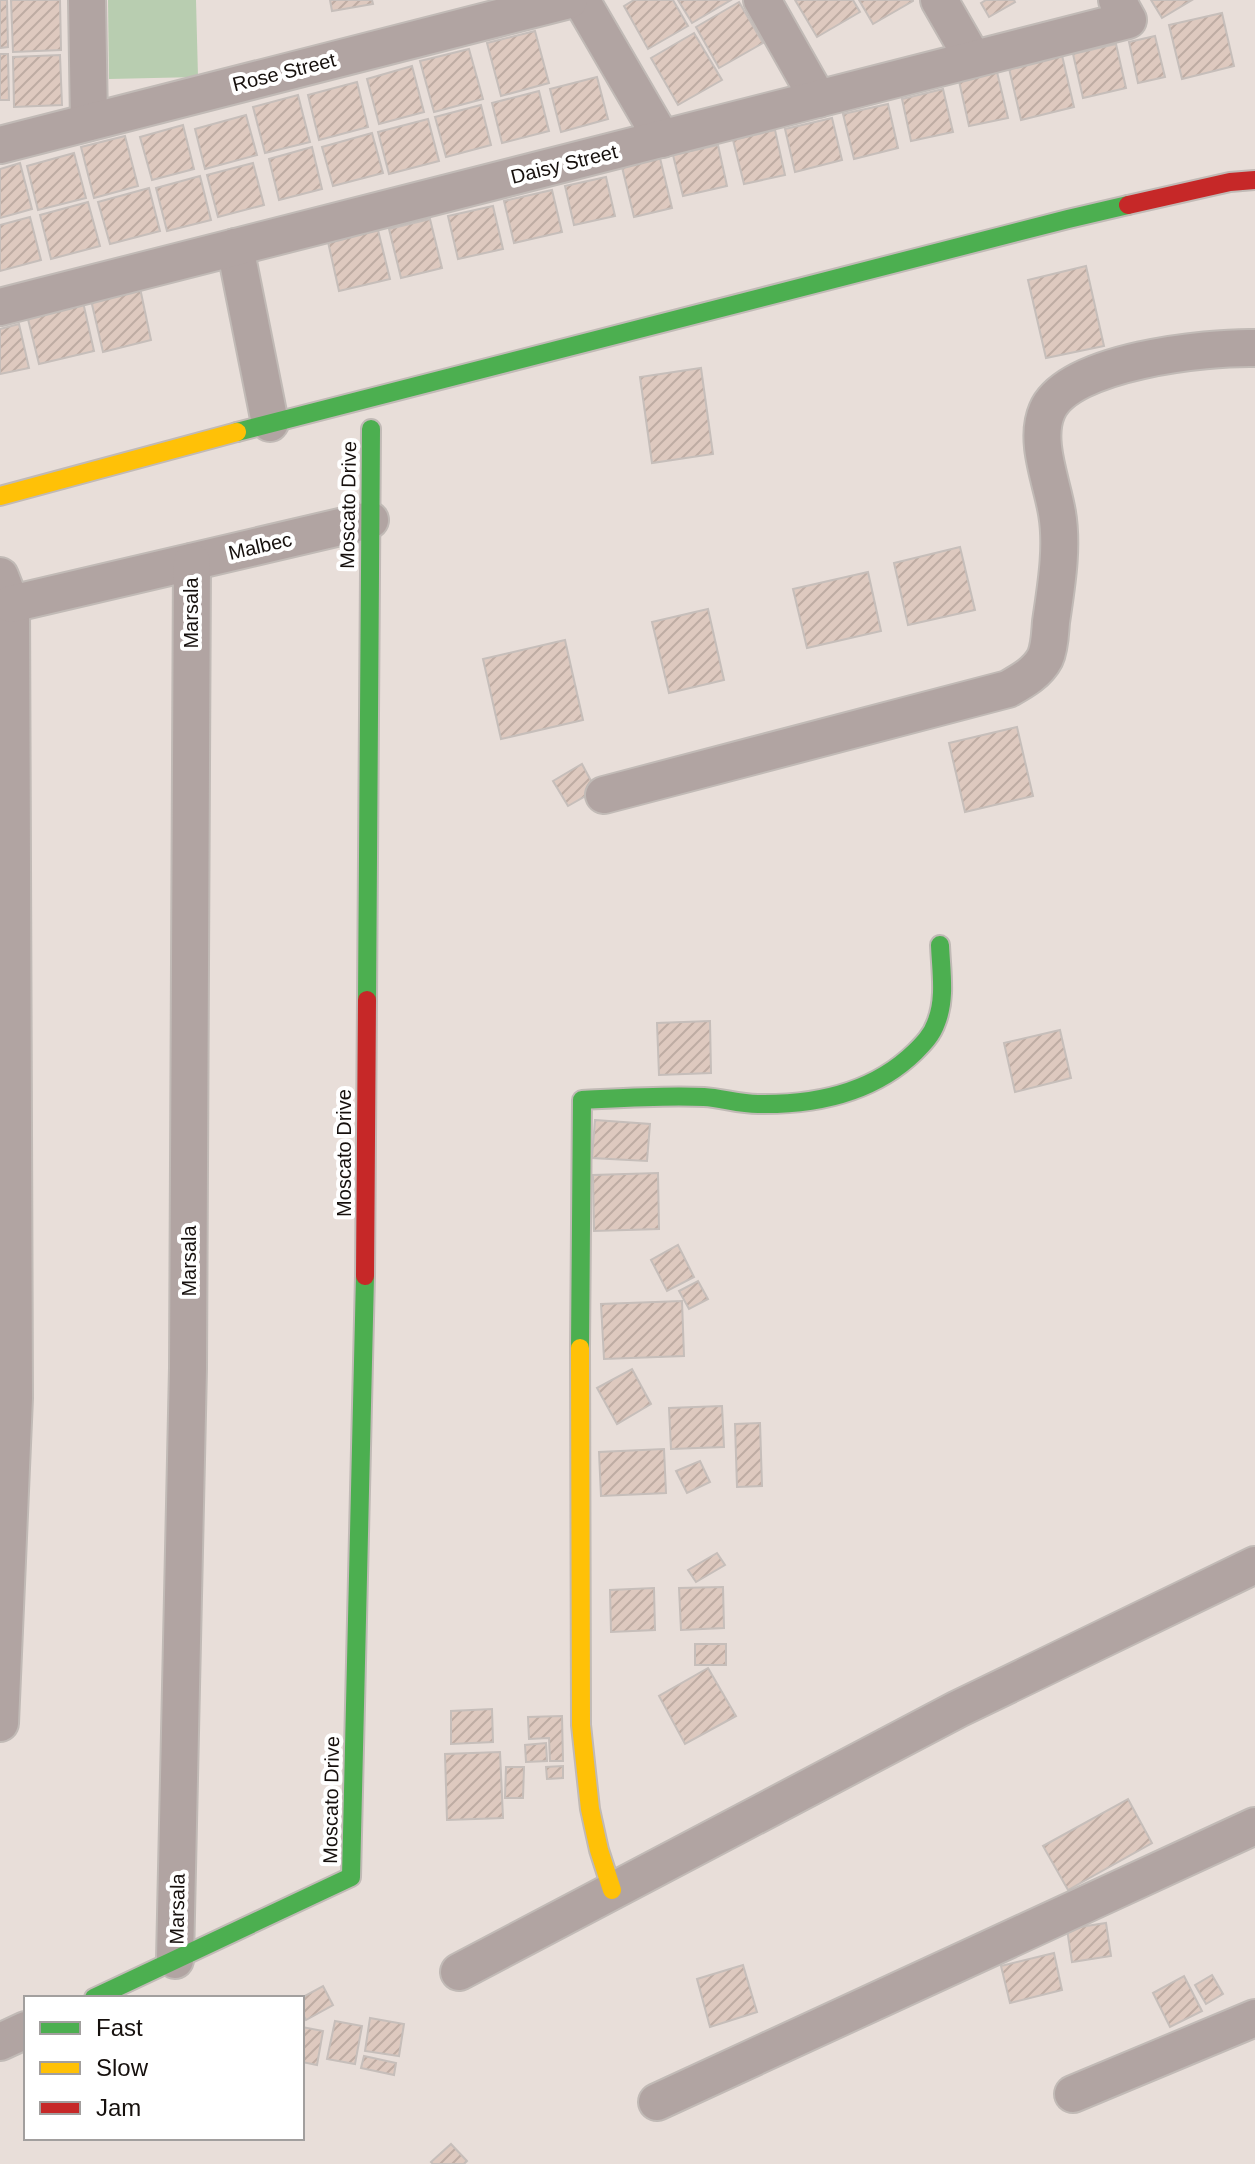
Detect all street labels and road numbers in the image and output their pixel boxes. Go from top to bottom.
street label: Rose Street [230,48,338,95]
street label: Daisy Street [508,140,620,188]
street label: Moscato Drive [336,441,360,569]
street label: Malbec [226,528,294,564]
street label: Marsala [180,577,202,649]
street label: Moscato Drive [333,1089,355,1217]
street label: Marsala [178,1225,200,1297]
street label: Moscato Drive [319,1736,343,1864]
street label: Marsala [165,1872,189,1945]

